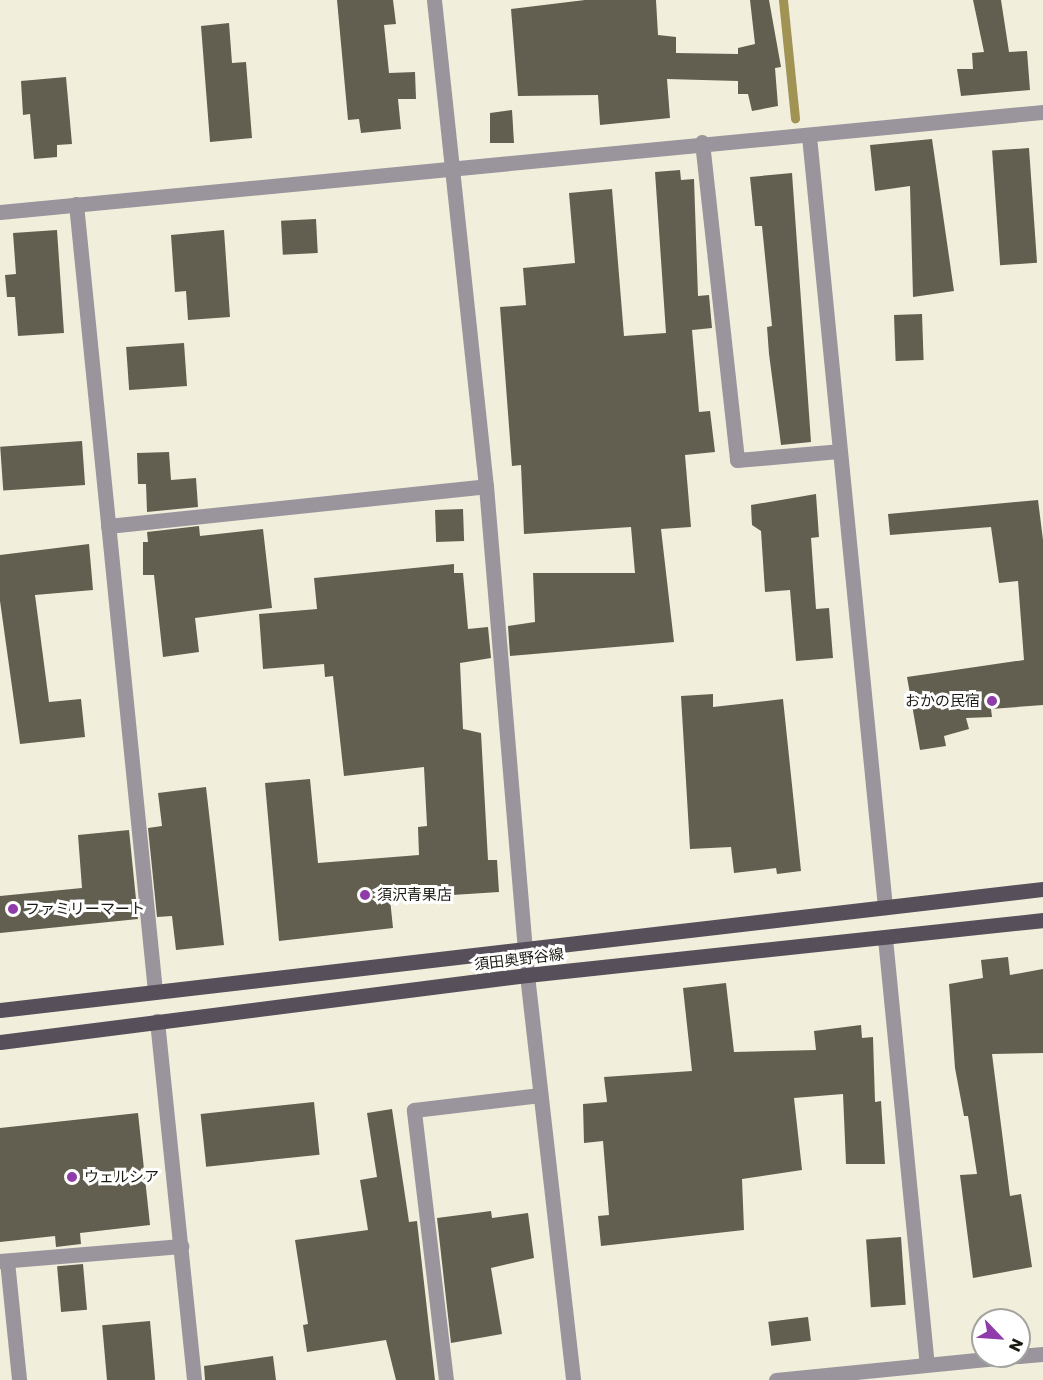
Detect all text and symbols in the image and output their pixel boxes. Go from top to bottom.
place label: おかの民宿 [905,692,980,710]
marker: おかの民宿 [985,694,999,708]
place label: 須沢青果店 [377,886,452,904]
marker: 須沢青果店 [358,888,372,902]
place label: ファミリーマート [25,900,145,918]
marker: ファミリーマート [6,902,20,916]
street label: 須田奥野谷線 [473,945,565,973]
place label: ウェルシア [84,1168,159,1186]
marker: ウェルシア [65,1170,79,1184]
north arrow [971,1308,1031,1368]
text: N [1003,1335,1029,1355]

